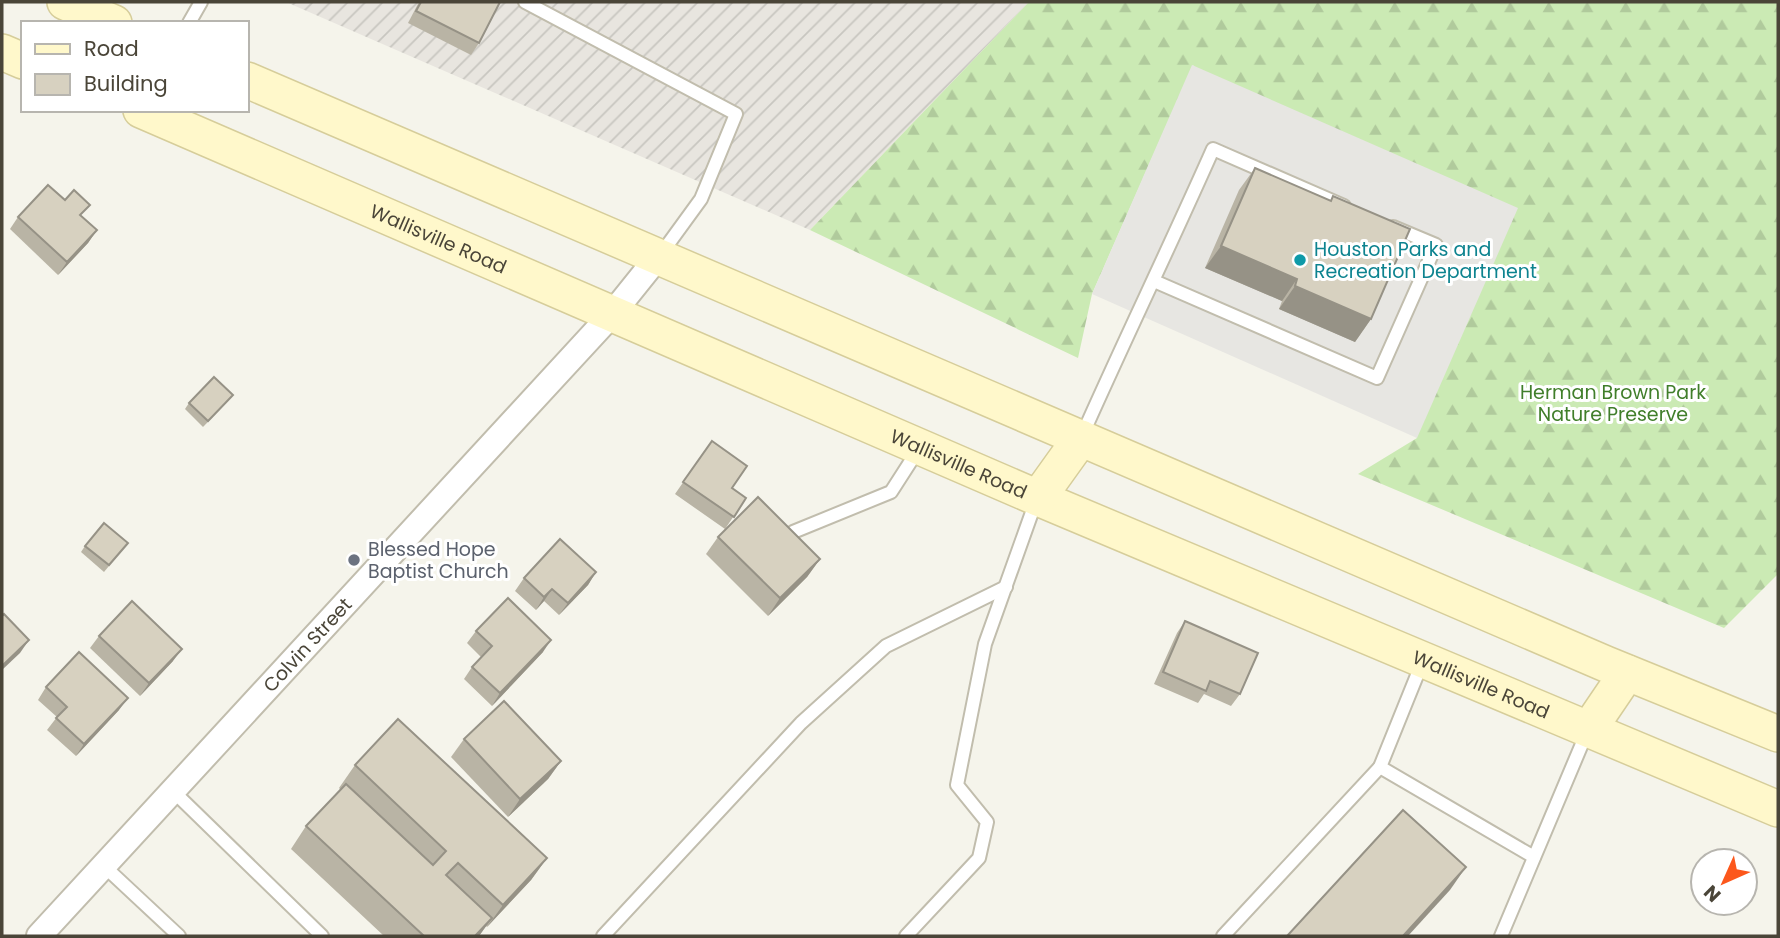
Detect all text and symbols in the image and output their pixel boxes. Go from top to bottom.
legend [21,21,248,112]
text: Road [84,34,139,63]
text: Building [84,69,168,98]
street label: Wallisville Road [366,197,511,280]
place label: Houston Parks and Recreation Department [1314,236,1537,285]
marker: Houston Parks and Recreation Department [1292,252,1308,268]
park label: Herman Brown Park Nature Preserve [1520,379,1706,428]
street label: Wallisville Road [886,422,1031,505]
place label: Blessed Hope Baptist Church [368,536,509,585]
marker: Blessed Hope Baptist Church [346,552,362,568]
street label: Colvin Street [257,591,358,698]
street label: Wallisville Road [1408,643,1554,725]
north arrow [1689,847,1759,917]
text: N [1698,879,1727,908]

